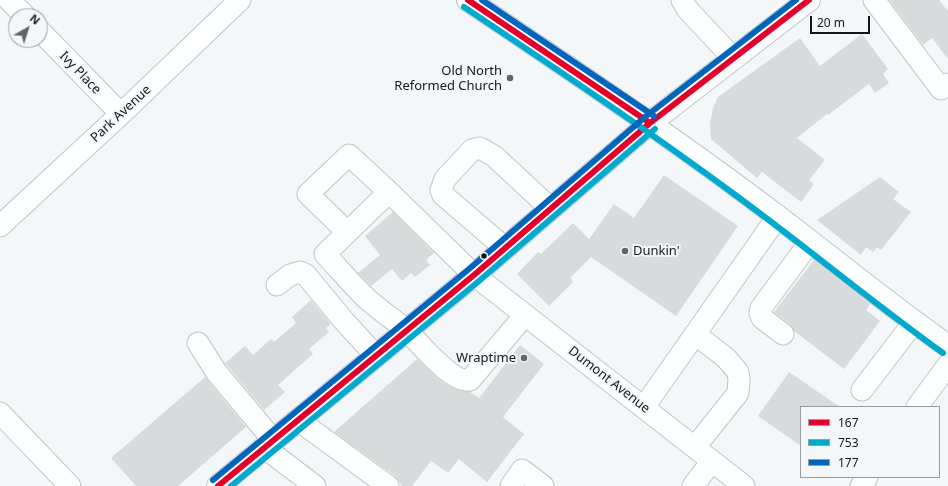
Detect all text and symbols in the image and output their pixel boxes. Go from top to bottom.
north arrow [8,8,48,48]
scale bar [812,8,872,34]
text: N [27,10,43,28]
text: 20 m [817,14,845,31]
street label: Ivy Place [56,48,104,98]
place label: Old North Reformed Church [394,63,502,94]
marker: Old North Reformed Church [505,73,515,83]
street label: Park Avenue [88,82,154,146]
place label: Dunkin' [633,243,680,259]
marker: Dunkin' [620,246,630,256]
unlabelled marker [479,251,489,261]
street label: Dumont Avenue [565,343,653,417]
place label: Wraptime [456,350,516,366]
marker: Wraptime [519,353,529,363]
legend [800,406,940,478]
text: 167 [838,414,859,431]
text: 753 [838,434,859,451]
text: 177 [838,454,859,471]

